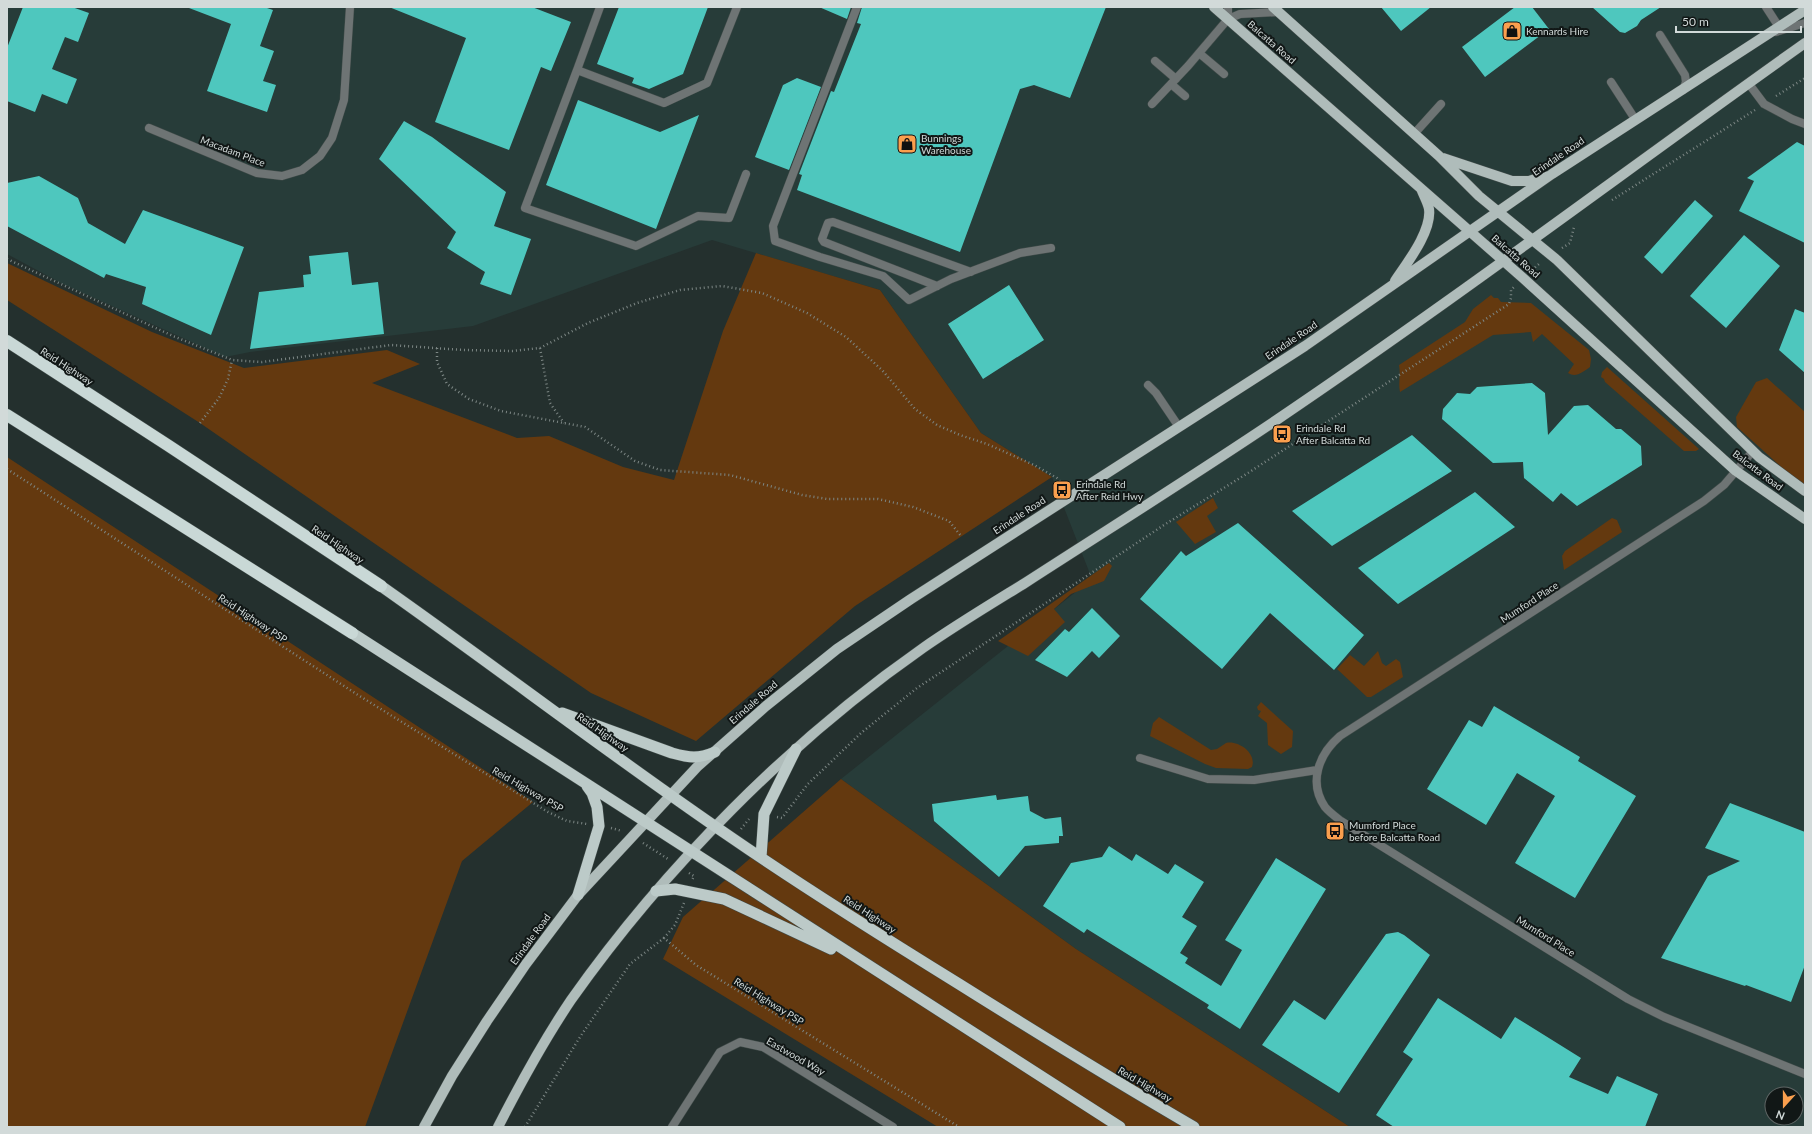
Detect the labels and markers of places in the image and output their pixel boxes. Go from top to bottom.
shop icon: Kennards Hire [1501,20,1523,42]
place label: Kennards Hire [1526,25,1588,37]
place label: Bunnings Warehouse [921,132,971,156]
shop icon: Bunnings Warehouse [896,133,918,155]
place label: Erindale Rd After Balcatta Rd [1296,422,1370,446]
bus stop icon: Erindale Rd After Balcatta Rd [1271,423,1293,445]
place label: Erindale Rd After Reid Hwy [1076,478,1144,502]
bus stop icon: Erindale Rd After Reid Hwy [1051,479,1073,501]
place label: Mumford Place before Balcatta Road [1349,819,1440,843]
bus stop icon: Mumford Place before Balcatta Road [1324,820,1346,842]

